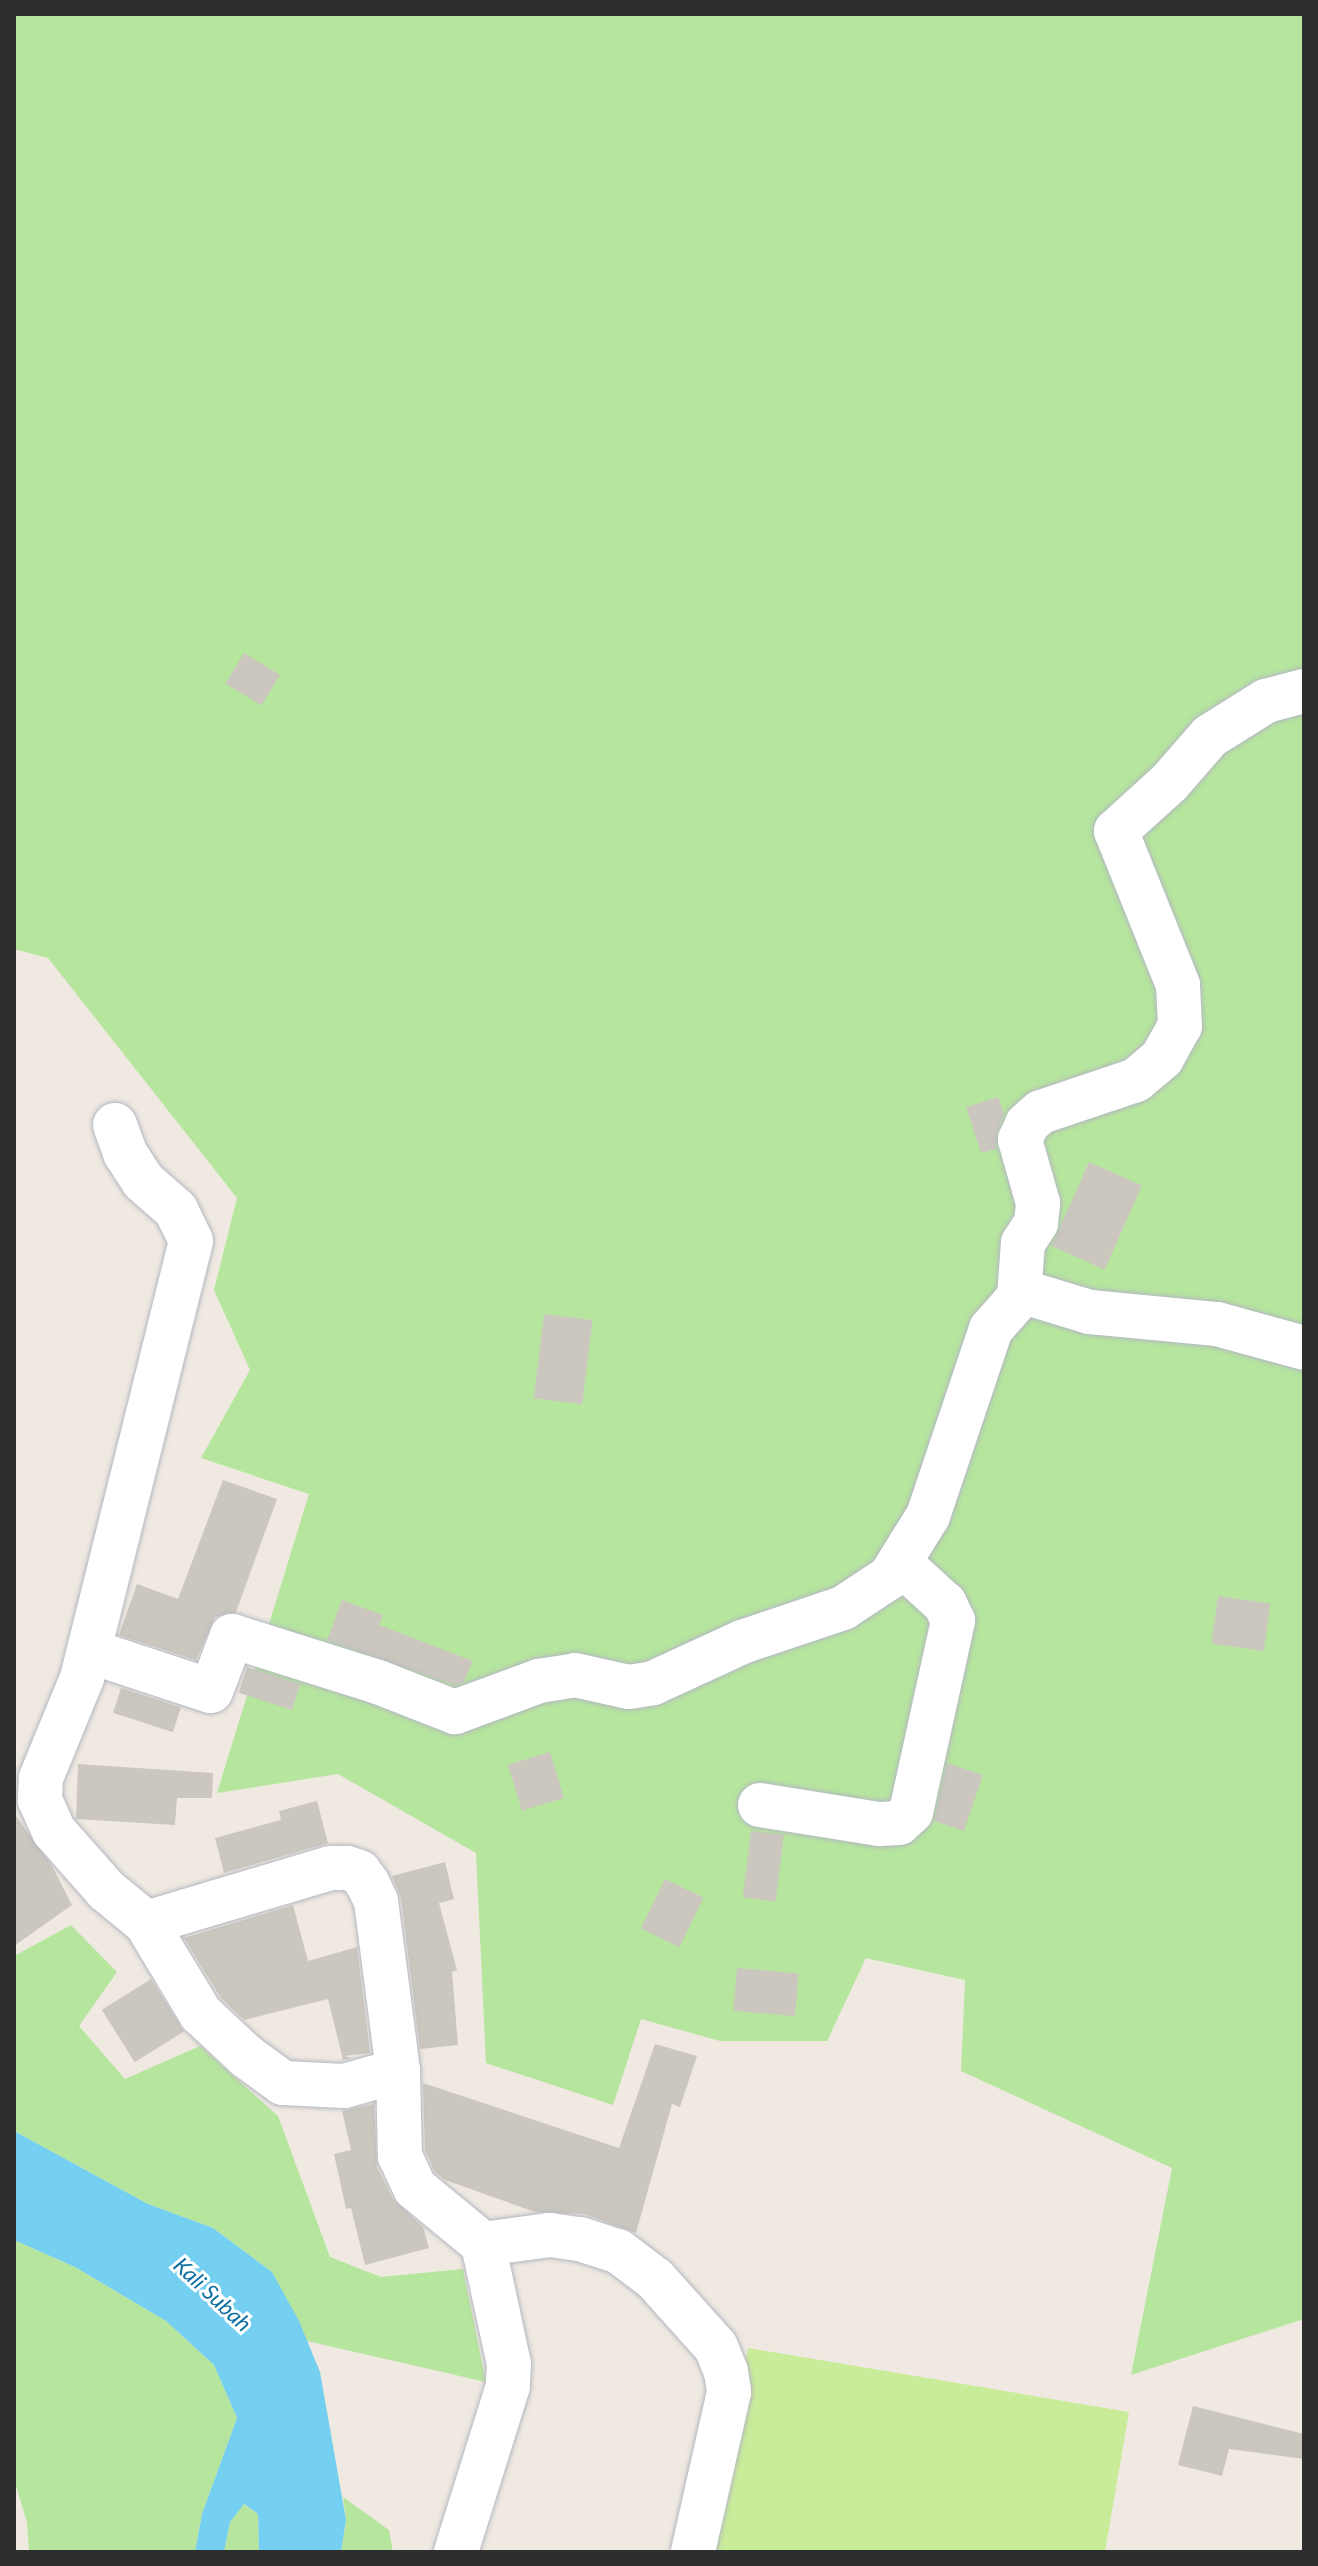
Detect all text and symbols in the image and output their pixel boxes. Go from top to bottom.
water label: Kali Subah [169,2251,257,2337]

